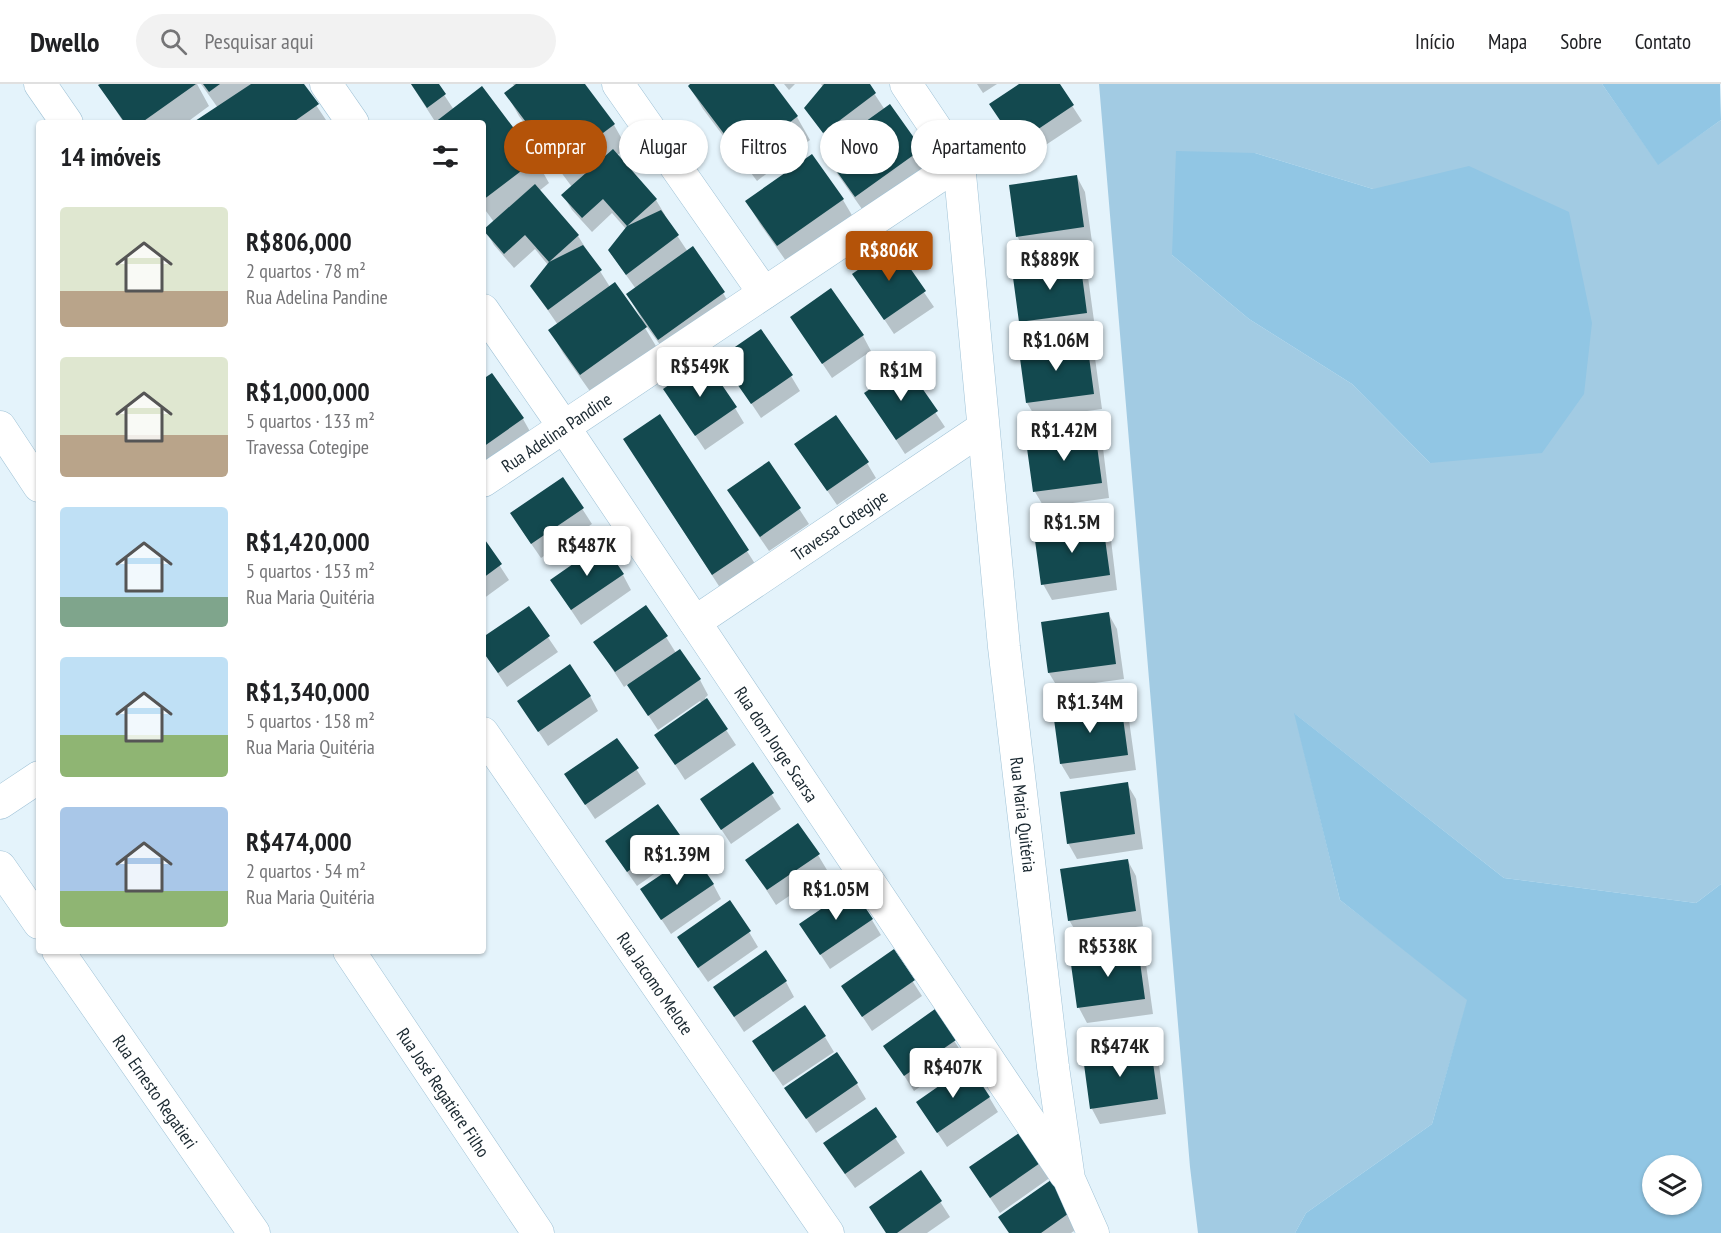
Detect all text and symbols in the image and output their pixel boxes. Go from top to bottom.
search box [136,14,556,68]
text: Dwello [30,23,100,60]
icon: search [157,25,190,58]
text: Pesquisar aqui [205,27,314,55]
text: Início [1415,28,1455,55]
text: Mapa [1488,28,1527,55]
text: Sobre [1560,28,1602,55]
text: Contato [1635,28,1691,55]
chip: Comprar [504,120,607,174]
chip: Alugar [619,120,708,174]
chip: Filtros [720,120,808,174]
chip: Novo [820,120,899,174]
chip: Apartamento [911,120,1047,174]
text: 14 imóveis [60,140,161,173]
icon: filters [429,140,462,173]
text: R$806,000 [246,225,352,258]
icon: home [108,231,180,303]
pin: R$806K [840,231,938,282]
text: R$806K [860,237,918,263]
pin: R$889K [1001,240,1099,291]
text: R$889K [1021,246,1079,272]
text: 2 quartos · 78 m² [246,258,366,284]
text: Rua Adelina Pandine [246,284,388,310]
pin: R$1.06M [1001,321,1111,372]
text: R$1.06M [1023,327,1089,353]
pin: R$549K [651,347,749,398]
pin: R$1M [865,351,937,402]
text: R$549K [671,353,729,379]
text: R$1M [880,357,922,383]
text: R$1,000,000 [246,375,370,408]
icon: home [108,381,180,453]
street label: Rua Adelina Pandine [497,387,616,477]
text: 5 quartos · 133 m² [246,408,375,434]
pin: R$1.42M [1009,411,1119,462]
text: R$1.42M [1031,417,1097,443]
text: Travessa Cotegipe [246,434,369,460]
street label: Travessa Cotegipe [787,484,892,565]
pin: R$1.5M [1023,503,1121,554]
text: R$1.5M [1044,509,1100,535]
text: R$1,420,000 [246,525,370,558]
pin: R$487K [538,526,636,577]
icon: home [108,531,180,603]
text: R$487K [558,532,616,558]
text: 5 quartos · 153 m² [246,558,375,584]
text: Rua Maria Quitéria [246,584,375,610]
text: R$1,340,000 [246,675,370,708]
icon: home [108,681,180,753]
street label: Rua dom Jorge Scarsa [730,682,824,806]
pin: R$1.34M [1035,683,1145,734]
text: R$1.34M [1057,689,1123,715]
text: 5 quartos · 158 m² [246,708,375,734]
text: Rua Maria Quitéria [246,734,375,760]
street label: Rua Maria Quitéria [1005,756,1042,874]
text: R$474,000 [246,825,352,858]
icon: home [108,831,180,903]
pin: R$1.39M [622,835,732,886]
text: R$1.39M [644,841,710,867]
text: 2 quartos · 54 m² [246,858,366,884]
pin: R$1.05M [781,870,891,921]
text: R$1.05M [803,876,869,902]
text: Rua Maria Quitéria [246,884,375,910]
pin: R$538K [1059,927,1157,978]
street label: Rua Jacomo Melote [612,928,699,1039]
text: R$538K [1079,933,1137,959]
street label: Rua José Regatiere Filho [392,1023,495,1161]
pin: R$474K [1071,1027,1169,1078]
street label: Rua Ernesto Regatieri [108,1030,203,1153]
text: R$474K [1091,1033,1149,1059]
pin: R$407K [904,1048,1002,1099]
text: R$407K [924,1054,982,1080]
map controls [1642,1155,1702,1215]
button: layers [1642,1155,1702,1215]

